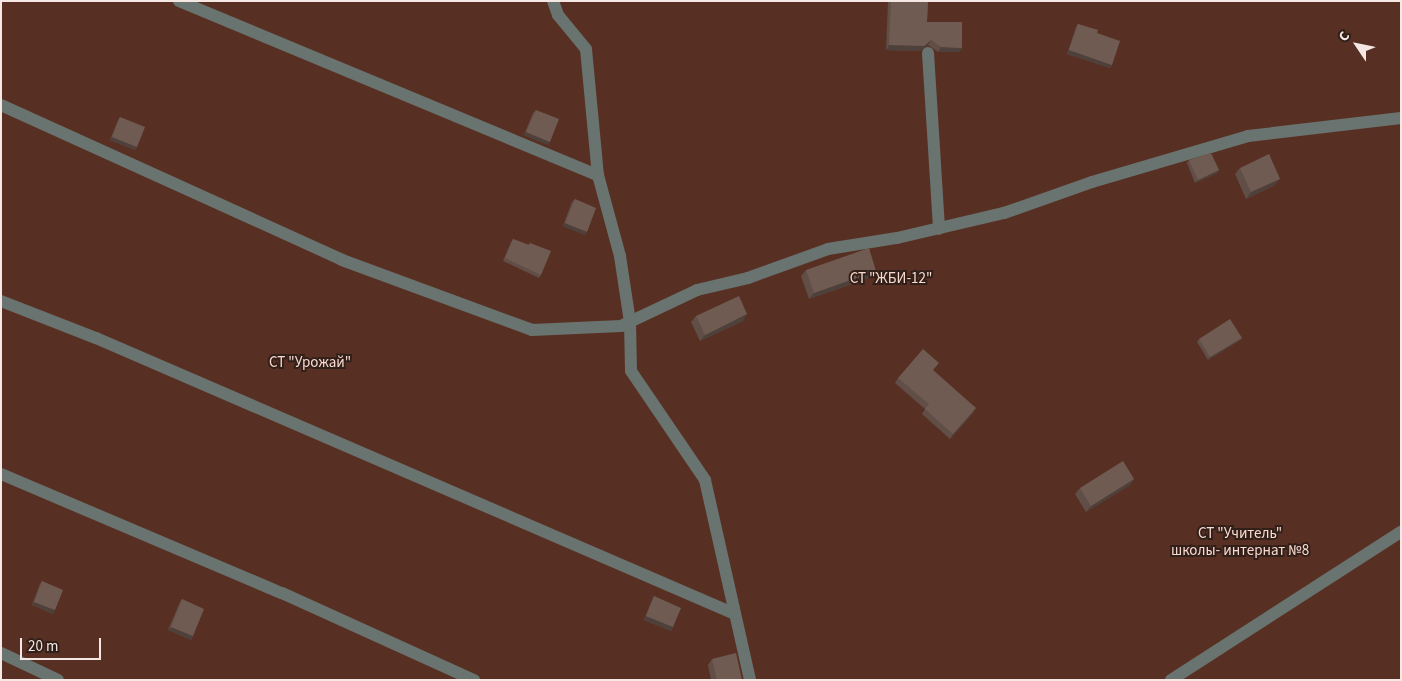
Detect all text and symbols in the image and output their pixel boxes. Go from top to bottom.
north arrow [1332,20,1382,70]
text: С [1334,28,1355,46]
park label: СТ "ЖБИ-12" [850,270,932,288]
park label: СТ "Урожай" [269,354,351,372]
park label: СТ "Учитель" школы- интернат №8 [1171,524,1309,559]
scale bar [22,628,104,660]
text: 20 m [28,636,58,657]

